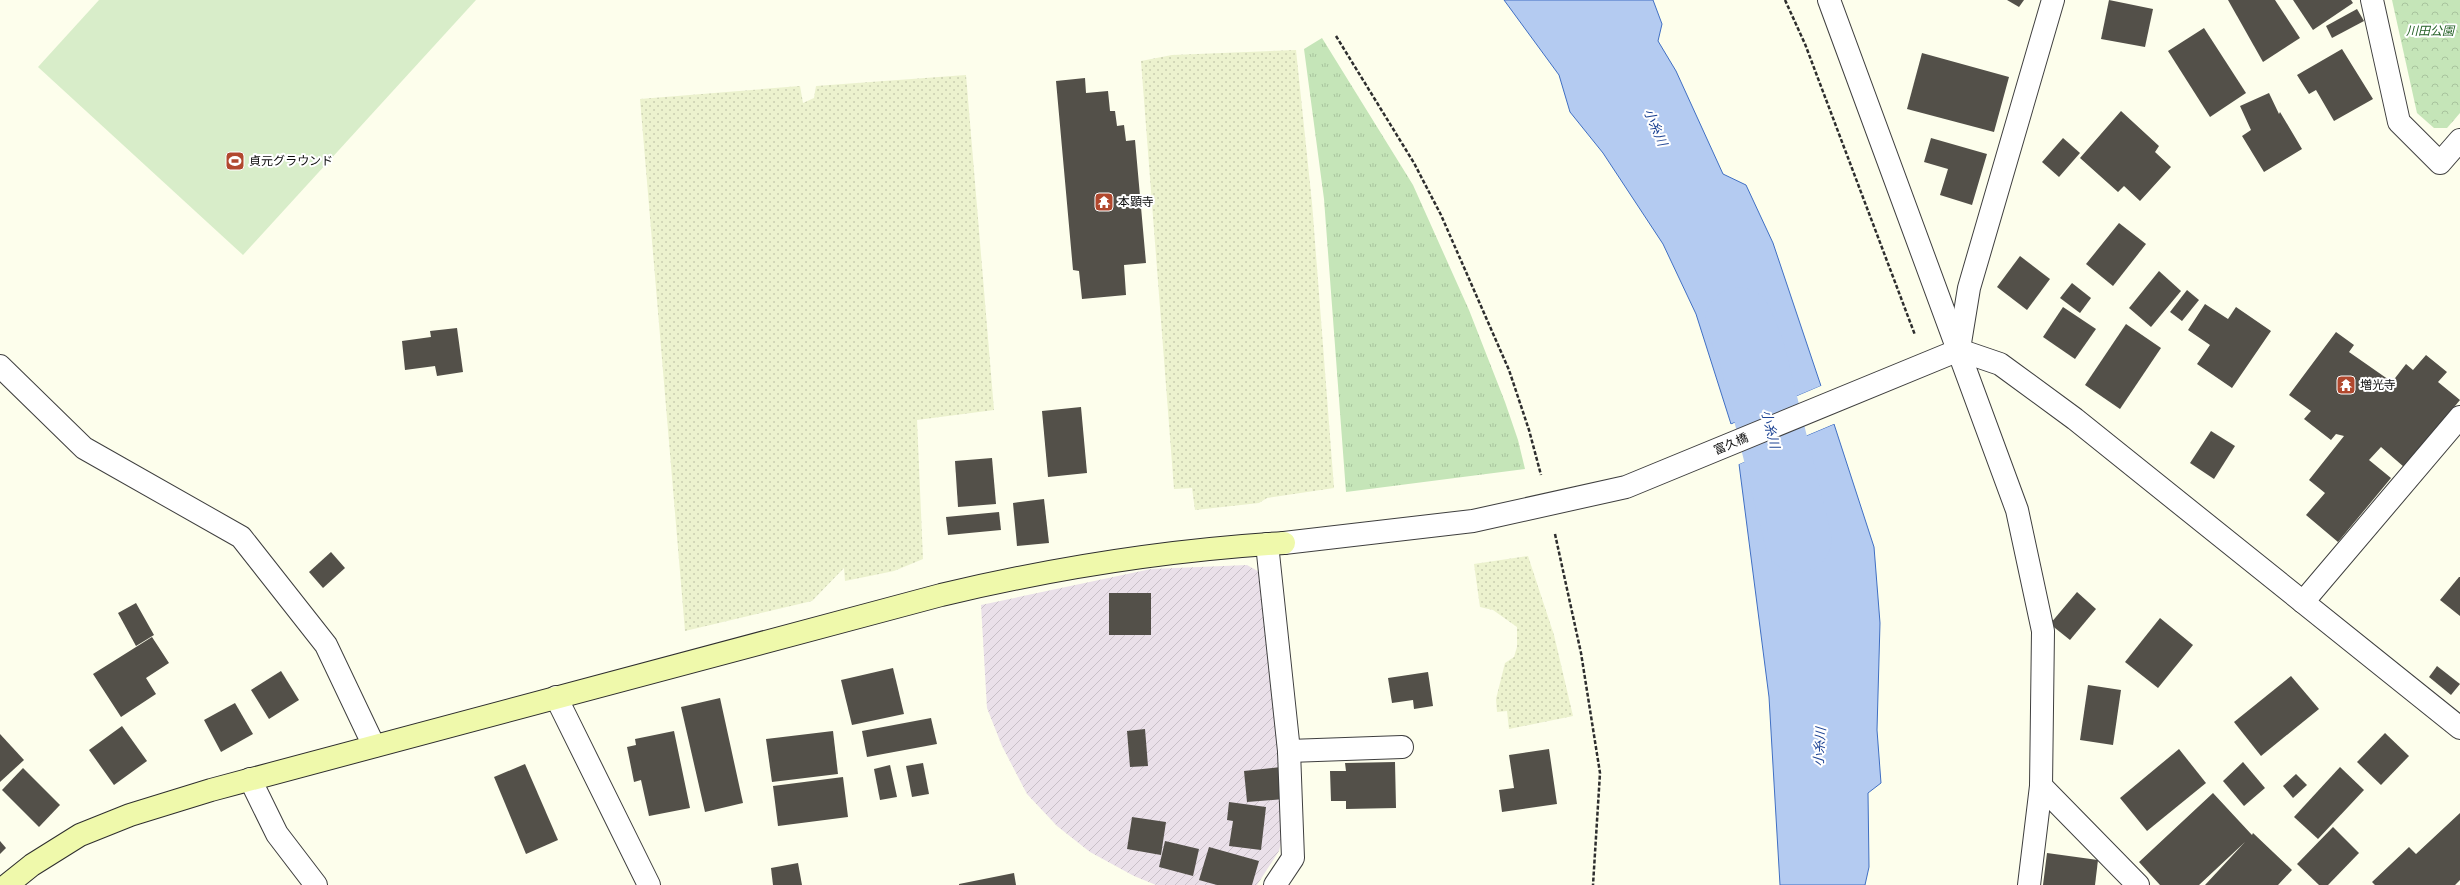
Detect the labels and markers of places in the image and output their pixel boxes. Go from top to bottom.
sports icon: 貞元グラウンド [224,150,246,172]
place label: 貞元グラウンド [249,153,333,169]
temple icon: 本顕寺 [1093,191,1115,213]
place label: 本顕寺 [1118,194,1154,210]
temple icon: 増光寺 [2335,374,2357,396]
place label: 増光寺 [2360,377,2396,393]

